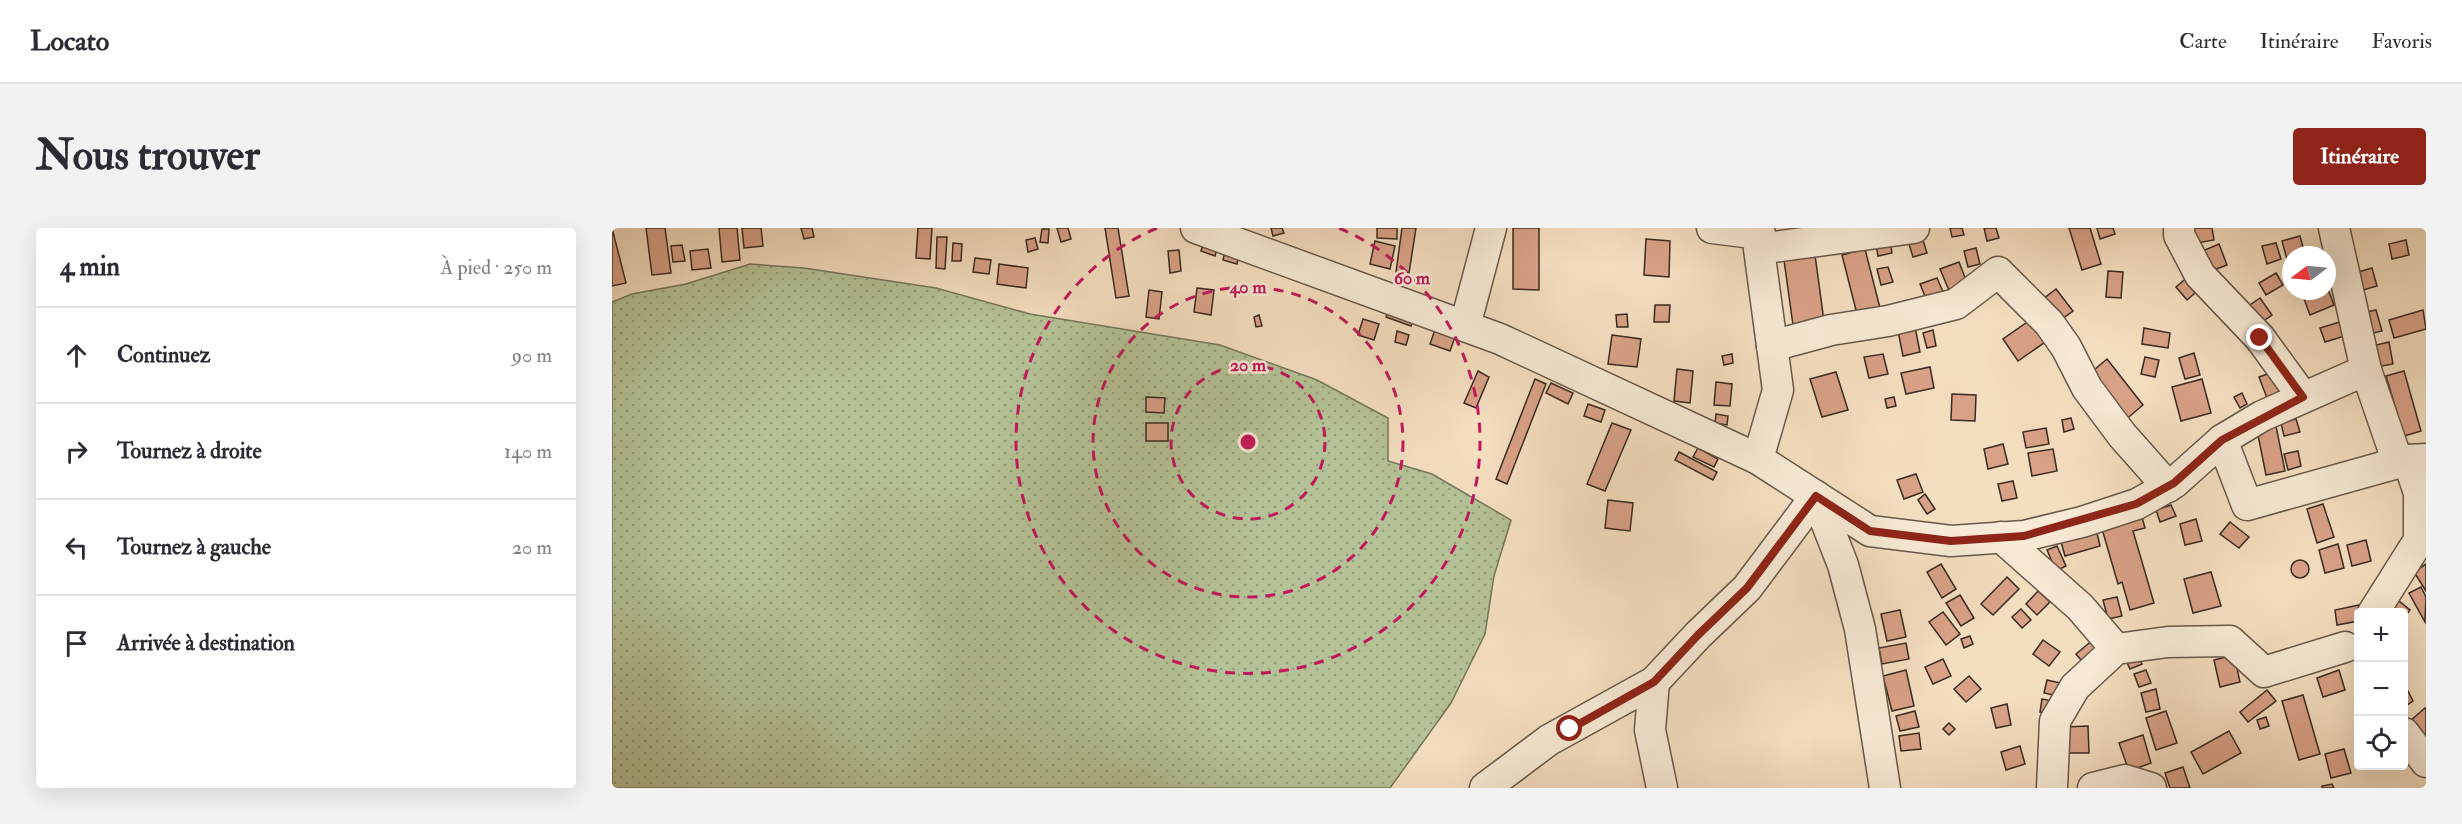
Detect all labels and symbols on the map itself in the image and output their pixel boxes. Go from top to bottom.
north arrow [2282,246,2336,300]
text: 60 m [1394,267,1431,290]
text: 40 m [1229,276,1267,299]
route end [2246,324,2272,350]
text: 20 m [1230,354,1267,377]
centre of rings [1238,432,1258,452]
route start [1556,715,1582,741]

